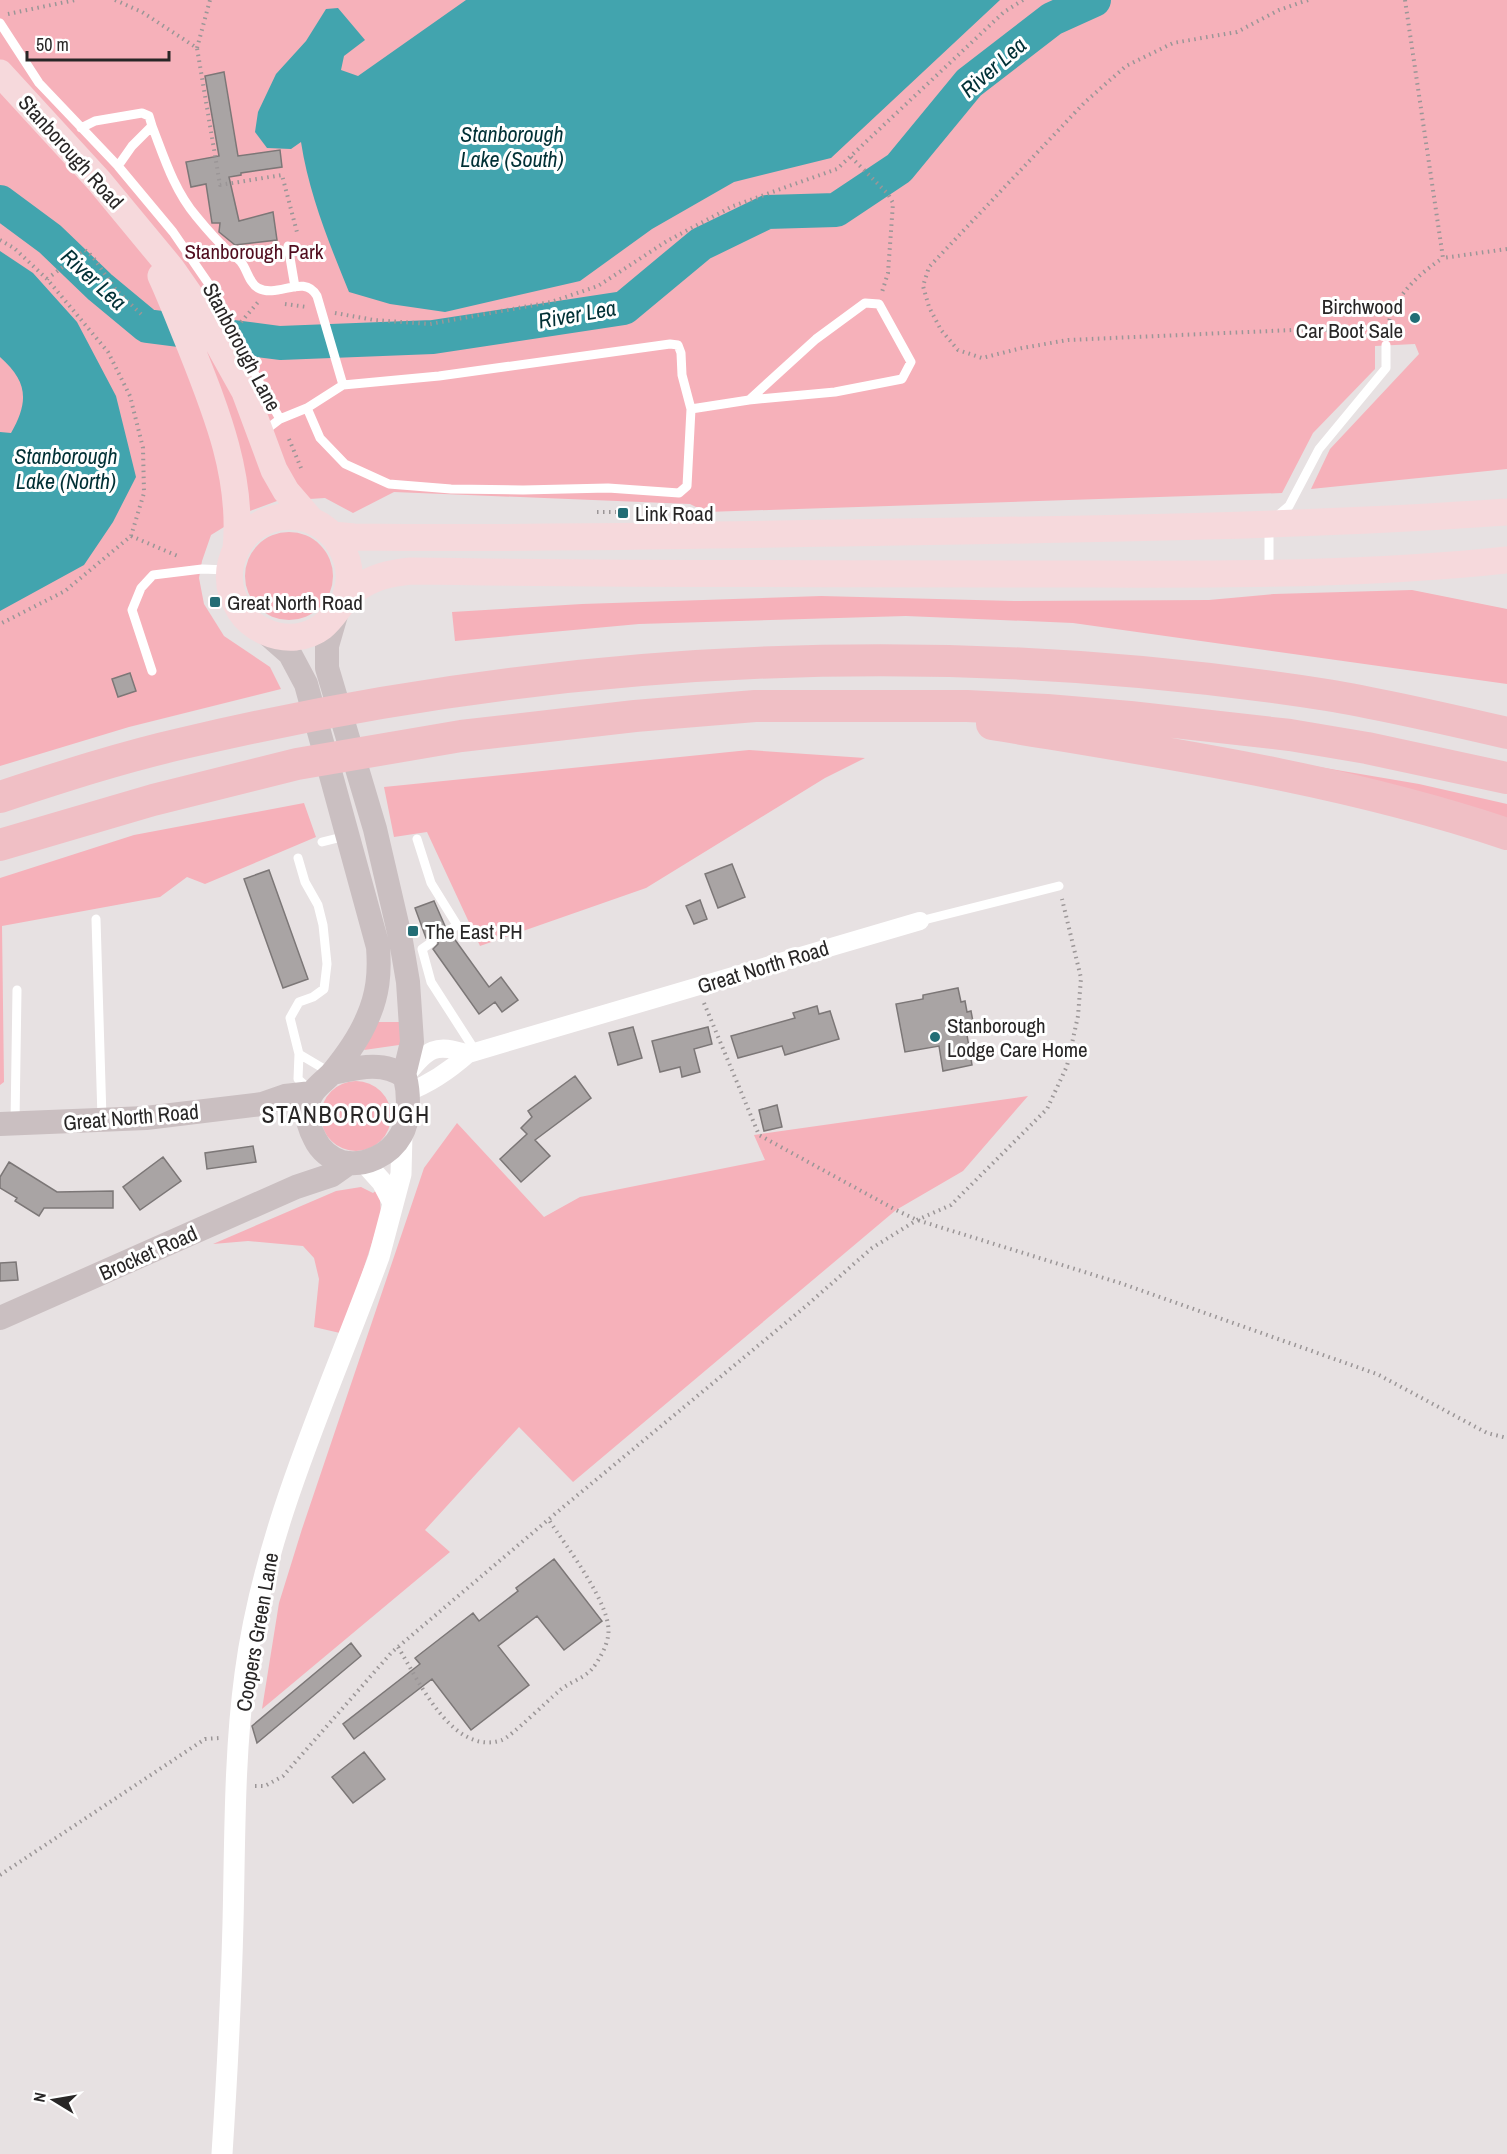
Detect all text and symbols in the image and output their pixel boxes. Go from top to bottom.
scale bar [27,24,170,62]
water label: River Lea [954,30,1032,104]
text: 50 m [36,32,69,57]
street label: Stanborough Road [12,89,130,215]
water label: Stanborough Lake (South) [460,119,564,174]
park label: Stanborough Park [185,237,324,266]
water label: River Lea [55,242,133,316]
street label: Stanborough Lane [196,278,288,416]
water label: River Lea [536,292,618,336]
place label: Birchwood Car Boot Sale [1296,292,1403,345]
marker: Birchwood Car Boot Sale [1408,311,1422,325]
water label: Stanborough Lake (North) [14,441,118,496]
place label: Link Road [635,499,714,528]
marker: Link Road [616,506,630,520]
place label: Great North Road [227,588,363,617]
marker: Great North Road [208,595,222,609]
place label: The East PH [425,917,523,946]
marker: The East PH [406,924,420,938]
street label: Great North Road [694,933,832,1001]
place label: Stanborough Lodge Care Home [947,1011,1088,1064]
marker: Stanborough Lodge Care Home [928,1030,942,1044]
street label: Great North Road [62,1097,200,1137]
district label: STANBOROUGH [261,1098,431,1130]
street label: Brocket Road [94,1219,202,1287]
street label: Coopers Green Lane [229,1550,285,1714]
north arrow [24,2070,84,2130]
text: N [28,2090,51,2104]

